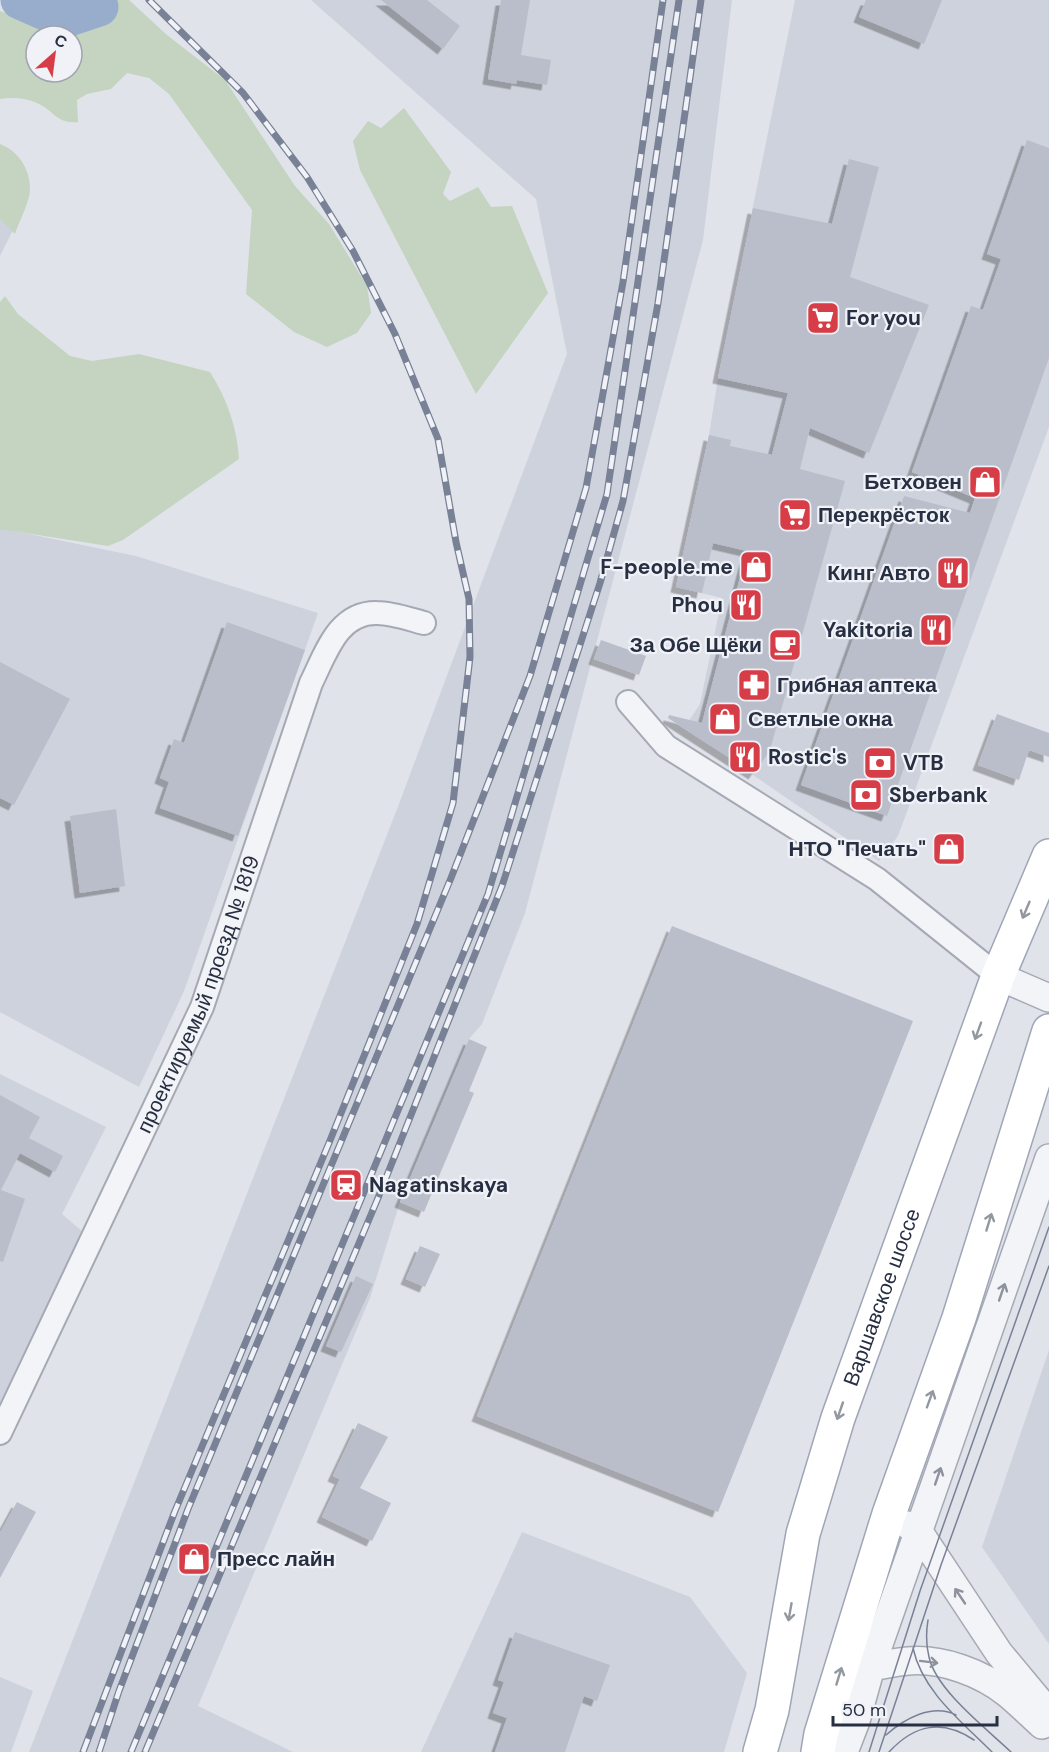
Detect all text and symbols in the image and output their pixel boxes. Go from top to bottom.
north arrow [24,24,84,84]
text: С [51,29,71,53]
supermarket icon: For you [805,300,841,336]
place label: For you [846,304,921,332]
shop icon: Бетховен [967,464,1003,500]
place label: Бетховен [864,468,962,496]
supermarket icon: Перекрёсток [777,497,813,533]
place label: Перекрёсток [818,501,950,529]
shop icon: F-people.me [738,549,774,585]
place label: F-people.me [600,553,733,581]
restaurant icon: Кинг Авто [935,555,971,591]
place label: Кинг Авто [827,559,930,587]
restaurant icon: Phou [728,587,764,623]
place label: Phou [671,591,723,619]
restaurant icon: Yakitoria [918,612,954,648]
place label: Yakitoria [823,616,913,644]
cafe icon: За Обе Щёки [767,627,803,663]
place label: За Обе Щёки [630,631,762,659]
pharmacy icon: Грибная аптека [736,667,772,703]
place label: Грибная аптека [777,671,937,699]
shop icon: Светлые окна [707,701,743,737]
place label: Светлые окна [748,705,893,733]
restaurant icon: Rostic's [727,739,763,775]
place label: Rostic's [768,743,847,771]
bank icon: VTB [862,745,898,781]
place label: VTB [903,749,944,777]
bank icon: Sberbank [848,777,884,813]
place label: Sberbank [889,781,988,809]
shop icon: НТО "Печать" [931,831,967,867]
place label: НТО "Печать" [789,835,926,863]
street label: проектируемый проезд № 1819 [130,852,266,1138]
one-way arrow [1020,901,1031,919]
one-way arrow [972,1021,983,1040]
station icon: Nagatinskaya [328,1167,364,1203]
place label: Nagatinskaya [369,1171,508,1199]
street label: Варшавское шоссе [837,1205,927,1390]
one-way arrow [985,1213,996,1232]
one-way arrow [997,1283,1008,1302]
one-way arrow [926,1390,937,1409]
one-way arrow [834,1402,845,1420]
one-way arrow [934,1467,945,1486]
shop icon: Пресс лайн [176,1541,212,1577]
place label: Пресс лайн [217,1545,335,1573]
one-way arrow [954,1587,967,1604]
one-way arrow [784,1601,795,1621]
one-way arrow [919,1657,939,1668]
one-way arrow [834,1666,845,1685]
scale bar [833,1689,996,1727]
text: 50 m [842,1698,886,1722]

